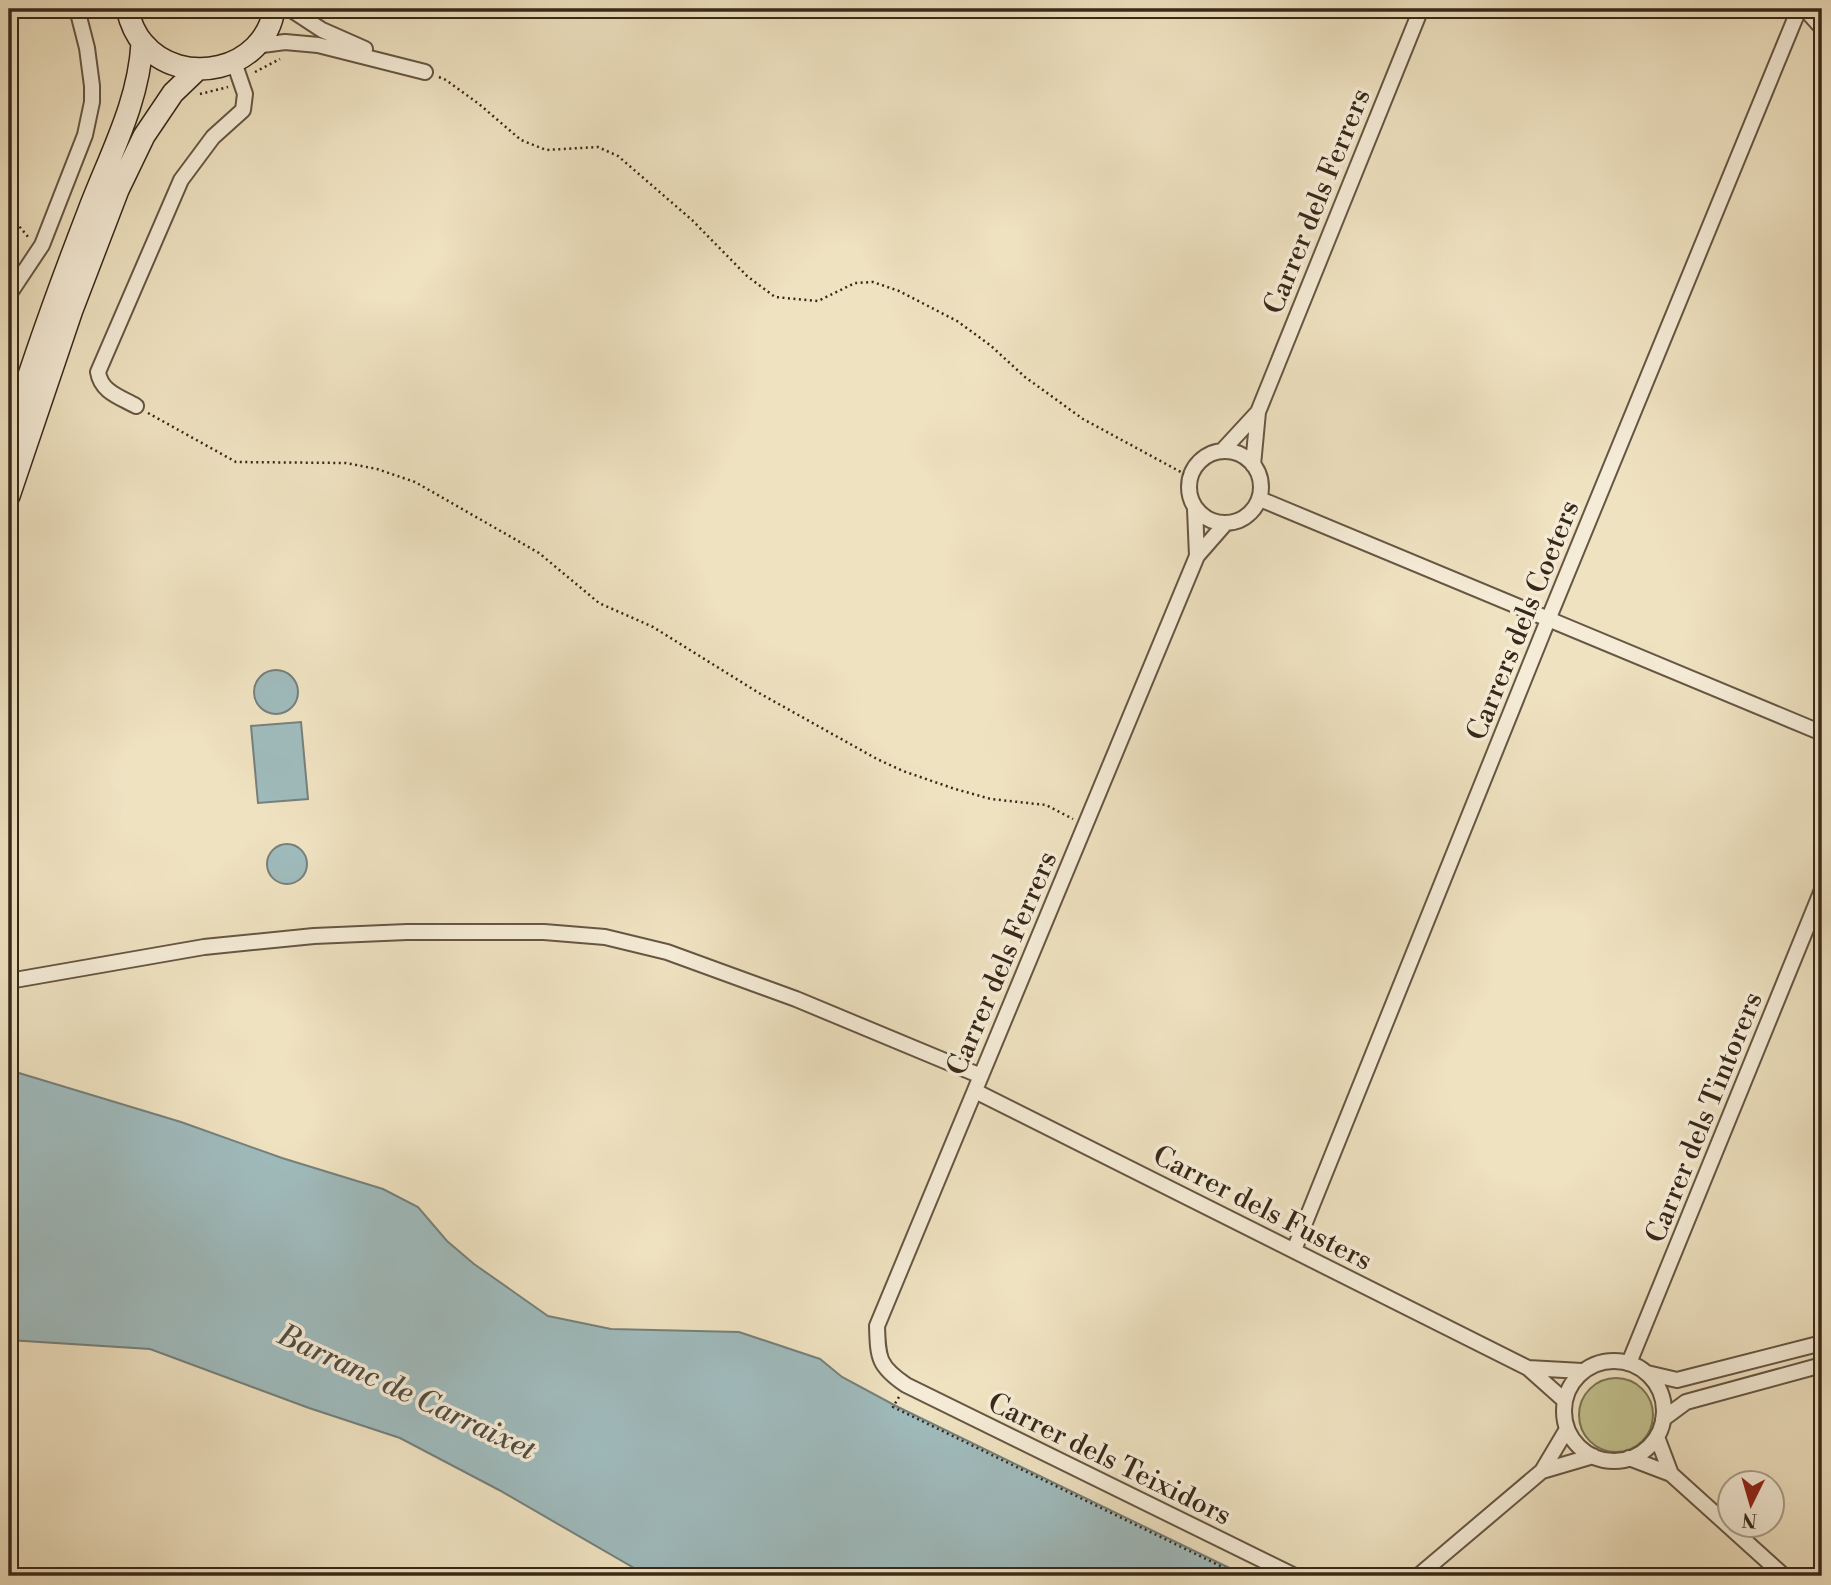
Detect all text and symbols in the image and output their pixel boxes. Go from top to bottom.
street label: Carrer dels Ferrers [1256,84,1379,319]
street label: Carrers dels Coeters [1459,495,1588,746]
street label: Carrer dels Ferrers [939,846,1065,1081]
street label: Carrer dels Tintorers [1638,987,1771,1248]
street label: Carrer dels Fusters [1147,1138,1378,1279]
water label: Barranc de Carraixet [271,1316,543,1470]
street label: Carrer dels Teixidors [982,1385,1237,1533]
north arrow [1716,1470,1786,1540]
text: N [1741,1507,1758,1533]

